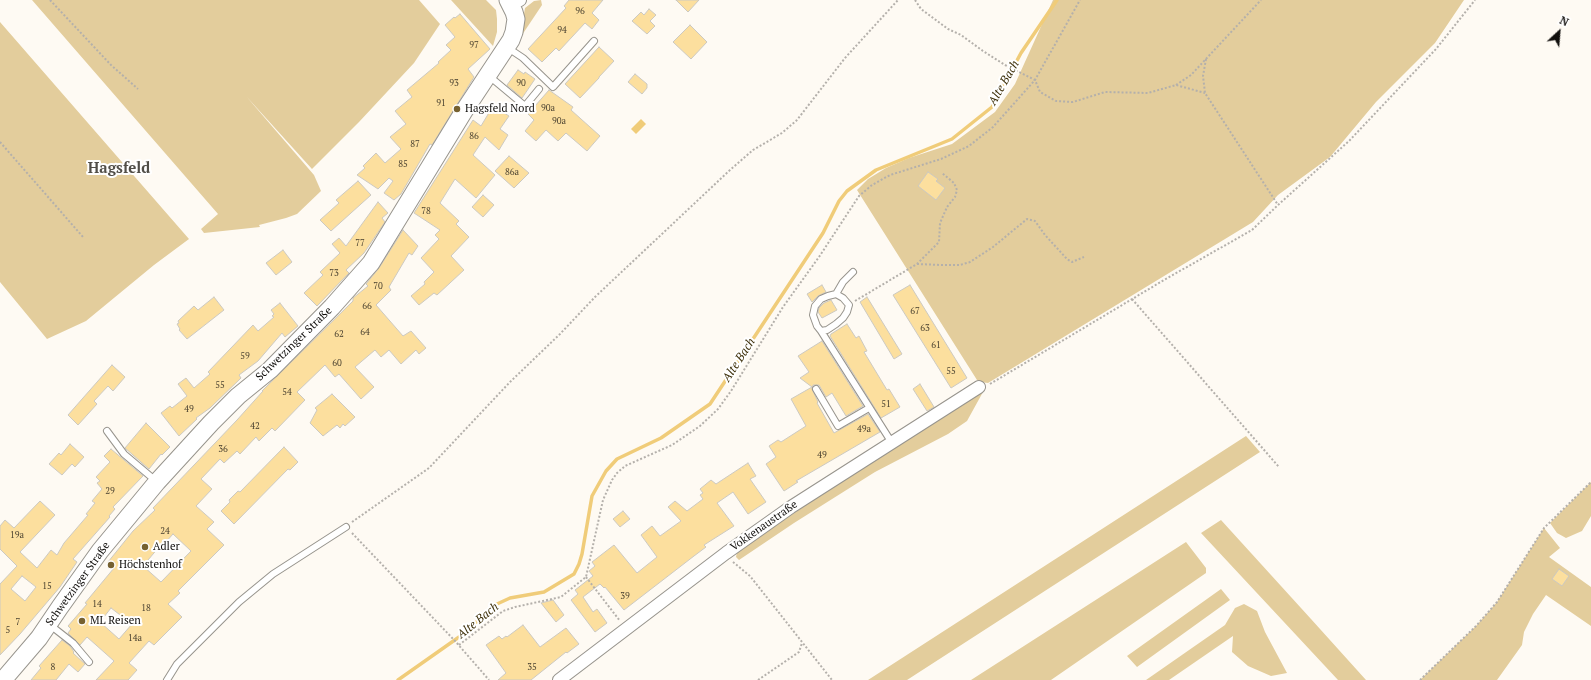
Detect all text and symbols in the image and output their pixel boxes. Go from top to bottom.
house number: 96 [575,6,585,16]
north arrow [1539,12,1579,52]
text: N [1557,13,1571,29]
house number: 94 [557,25,567,35]
house number: 97 [469,40,479,50]
water label: Alte Bach [985,58,1023,108]
house number: 93 [449,78,459,88]
house number: 90 [516,78,526,88]
house number: 91 [436,98,446,108]
place label: Hagsfeld Nord [465,102,535,116]
house number: 90a [541,103,555,113]
marker: Hagsfeld Nord [452,104,462,114]
house number: 90a [552,116,566,126]
house number: 86 [469,131,479,141]
house number: 87 [410,139,420,149]
house number: 85 [398,159,408,169]
district label: Hagsfeld [88,160,150,178]
house number: 86a [505,167,519,177]
house number: 78 [421,206,431,216]
house number: 77 [355,238,365,248]
house number: 73 [329,268,339,278]
house number: 70 [373,281,383,291]
house number: 66 [362,301,372,311]
street label: Schwetzinger Straße [253,304,335,384]
house number: 67 [910,306,920,316]
house number: 63 [920,323,930,333]
house number: 64 [360,327,370,337]
house number: 62 [334,329,344,339]
water label: Alte Bach [720,335,758,385]
house number: 61 [931,340,941,350]
house number: 59 [240,351,250,361]
house number: 60 [332,358,342,368]
house number: 55 [946,366,956,376]
house number: 55 [215,380,225,390]
house number: 54 [282,387,292,397]
house number: 51 [881,399,891,409]
house number: 49 [184,404,194,414]
house number: 42 [250,421,260,431]
house number: 49a [857,424,871,434]
house number: 36 [218,444,228,454]
house number: 49 [817,450,827,460]
house number: 29 [105,486,115,496]
street label: Vokkenaustraße [728,498,800,554]
house number: 24 [160,526,170,536]
house number: 19a [10,530,24,540]
street label: Schwetzinger Straße [43,539,113,629]
place label: Adler [153,540,180,554]
marker: Adler [140,542,150,552]
place label: Höchstenhof [119,558,182,572]
marker: Höchstenhof [106,560,116,570]
house number: 15 [42,581,52,591]
house number: 39 [620,591,630,601]
house number: 14 [92,599,102,609]
water label: Alte Bach [454,600,502,642]
house number: 18 [141,603,151,613]
place label: ML Reisen [90,614,141,628]
marker: ML Reisen [77,616,87,626]
house number: 7 [16,617,20,627]
house number: 5 [6,625,10,635]
house number: 14a [128,633,142,643]
house number: 8 [51,662,55,672]
house number: 35 [527,662,537,672]

